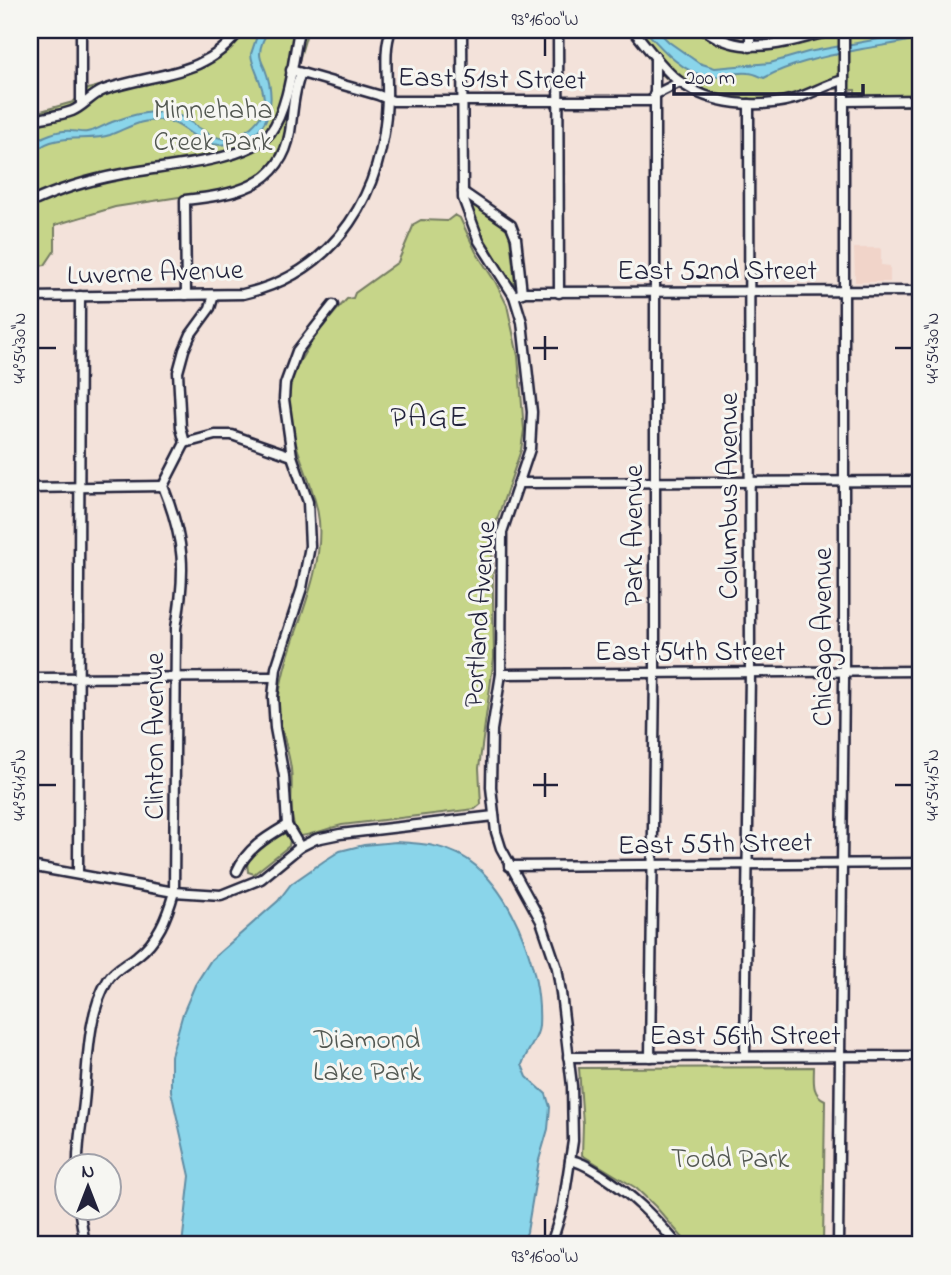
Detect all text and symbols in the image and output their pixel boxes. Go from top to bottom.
text: 93°16'00"W [512,8,579,34]
scale bar [674,52,864,96]
street label: East 51st Street [397,58,587,103]
text: 200 m [685,64,735,94]
park label: Minnehaha Creek Park [153,91,273,164]
street label: Luverne Avenue [66,251,244,298]
street label: East 52nd Street [617,252,817,293]
text: 44°54'30"N [8,313,34,383]
text: 44°54'30"N [921,313,947,383]
street label: Columbus Avenue [710,392,751,600]
district label: PAGE [390,397,470,441]
street label: Park Avenue [615,464,656,606]
street label: Portland Avenue [455,519,509,709]
street label: Chicago Avenue [804,547,845,727]
street label: East 54th Street [595,633,785,674]
street label: Clinton Avenue [136,652,177,820]
text: 44°54'15"N [8,749,34,821]
text: 44°54'15"N [921,749,947,821]
street label: East 55th Street [617,823,813,868]
street label: East 56th Street [649,1017,841,1058]
park label: Diamond Lake Park [313,1021,422,1094]
park label: Todd Park [671,1140,790,1181]
north arrow [52,1152,122,1222]
text: N [82,1159,95,1186]
text: 93°16'00"W [512,1245,579,1271]

